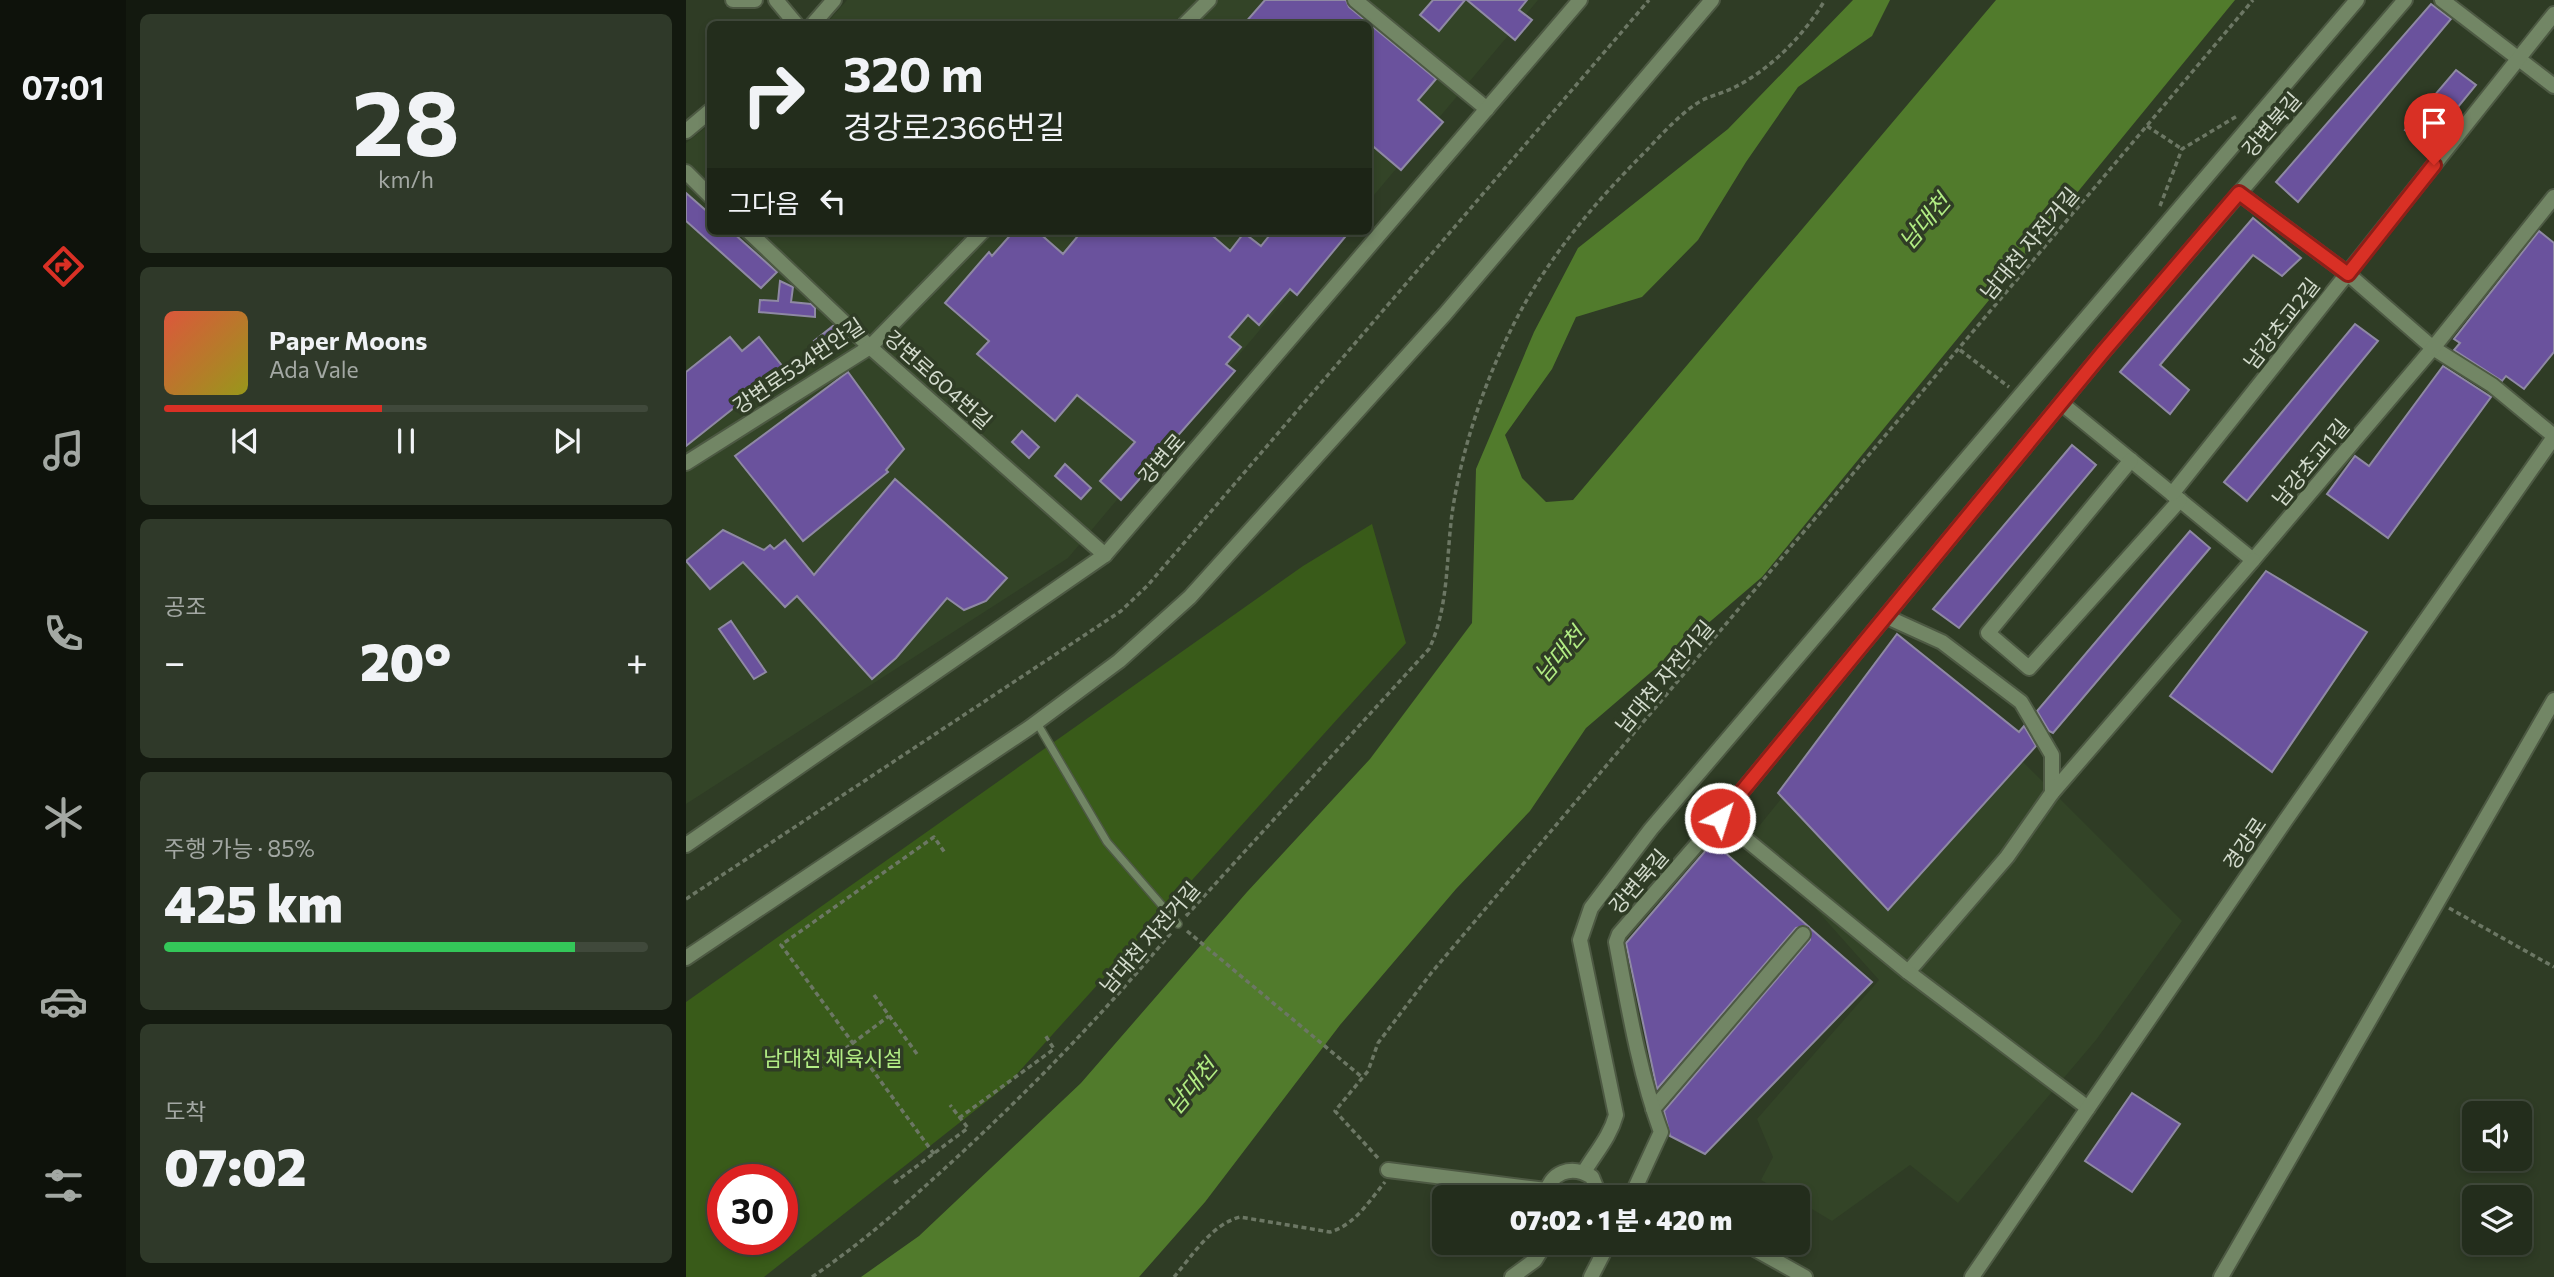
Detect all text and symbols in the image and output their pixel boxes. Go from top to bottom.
text: 320 m [843,42,984,102]
icon: right [728,49,819,140]
text: 28 [352,63,460,175]
text: 07:01 [22,67,104,107]
street label: 강변북길 [2236,87,2306,161]
pin [2404,93,2464,165]
icon: arrive [2415,104,2453,142]
text: 경강로2366번길 [843,106,1065,146]
text: km/h [378,165,434,193]
icon: left [814,182,852,220]
street label: 남대천 자전거길 [1975,182,2083,304]
water label: 남대천 [1893,186,1957,254]
text: 그다음 [728,187,800,218]
icon: directions [39,242,88,291]
street label: 남강초교2길 [2238,273,2324,373]
street label: 강변로534번안길 [728,312,868,418]
text: Paper Moons [269,324,427,355]
street label: 강변로604번길 [880,324,998,434]
text: Ada Vale [269,355,359,383]
street label: 남강초교1길 [2266,414,2354,510]
icon: previous [226,422,264,460]
icon: pause [387,422,425,460]
icon: next [548,422,586,460]
icon: music [39,426,88,475]
street label: 강변로 [1133,428,1189,488]
text: 공조 [164,592,206,620]
icon: phone [39,609,88,658]
street label: 남대천 자전거길 [1610,615,1718,737]
water label: 남대천 [1528,619,1592,687]
text: 20° [360,628,451,692]
text: − [164,637,186,684]
text: + [626,637,648,684]
position arrow [1683,781,1757,855]
icon: climate [39,793,88,842]
street label: 경강로 [2217,812,2271,874]
text: 주행 가능 · 85% [164,834,315,862]
street label: 강변북길 [1603,844,1673,918]
text: 425 km [164,870,343,934]
street label: 남대천 자전거길 [1094,876,1204,998]
icon: car [39,977,88,1026]
park label: 남대천 체육시설 [763,1045,903,1070]
water label: 남대천 [1160,1051,1224,1119]
text: 도착 [164,1097,206,1125]
map controls [2462,1101,2532,1255]
button: sound [2462,1101,2532,1171]
text: 07:02 [164,1133,307,1197]
icon: filters [39,1161,88,1210]
speed limit sign: 30 [707,1164,798,1255]
button: layers [2462,1185,2532,1255]
text: 07:02 · 1 분 · 420 m [1510,1204,1732,1235]

